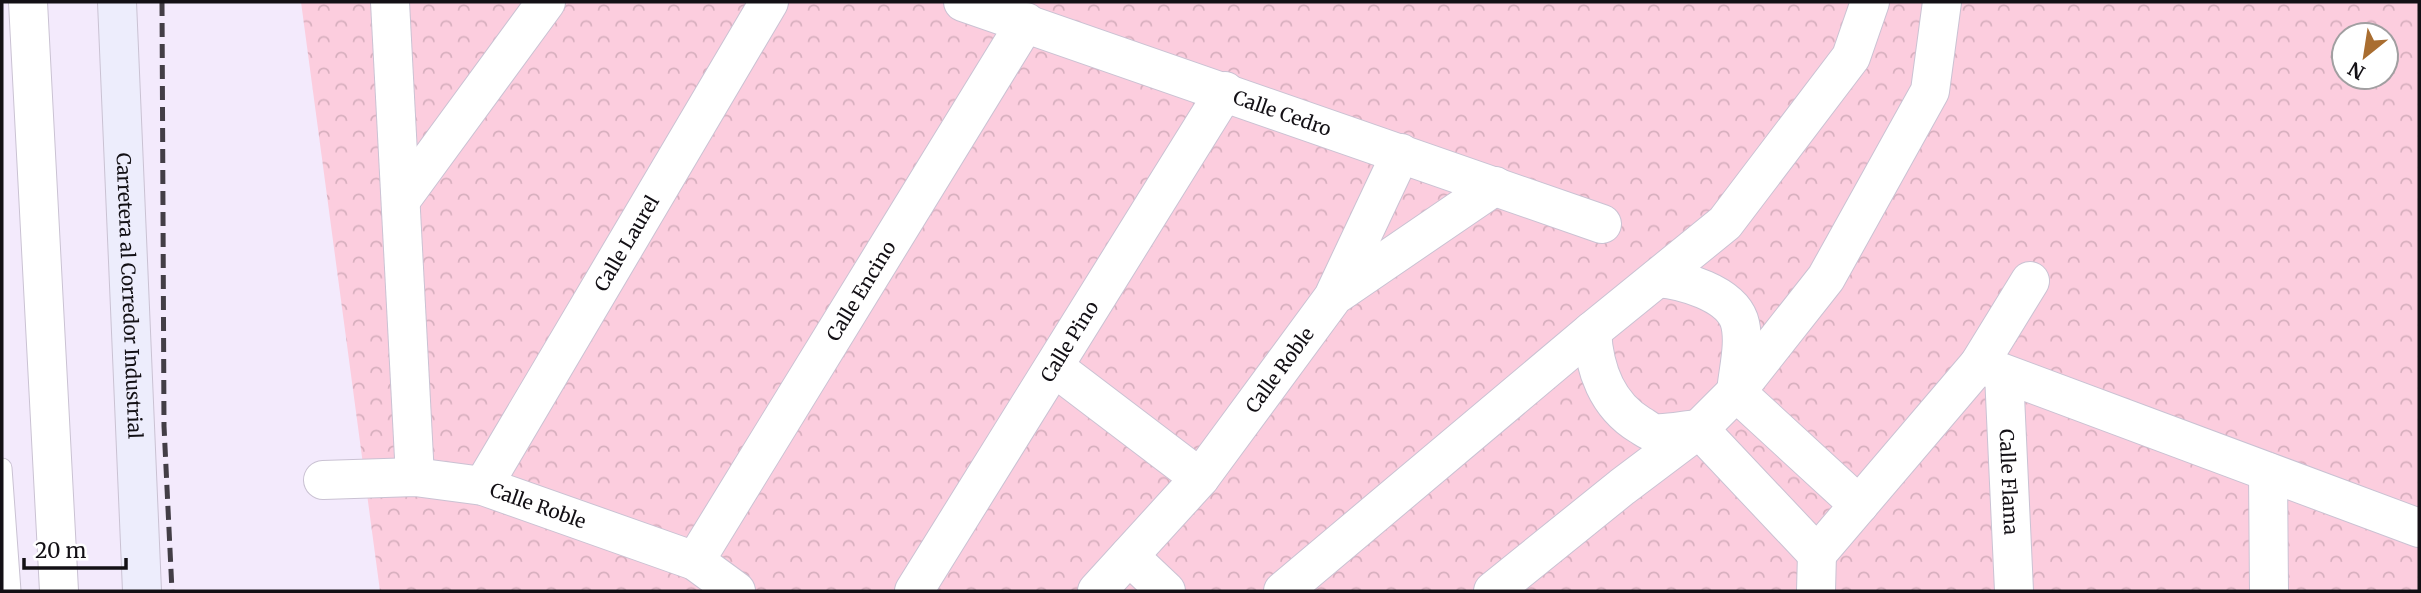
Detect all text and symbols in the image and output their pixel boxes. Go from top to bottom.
north arrow [2330,21,2400,91]
text: N [2344,57,2369,85]
street label: Calle Cedro [1230,85,1334,141]
street label: Carretera al Corredor Industrial [111,152,148,439]
street label: Calle Laurel [589,191,664,295]
street label: Calle Encino [821,236,901,345]
street label: Calle Pino [1035,296,1104,386]
street label: Calle Roble [1240,322,1319,418]
street label: Calle Flama [1995,428,2023,535]
street label: Calle Roble [487,477,589,534]
scale bar [24,526,126,570]
text: 20 m [35,537,87,564]

